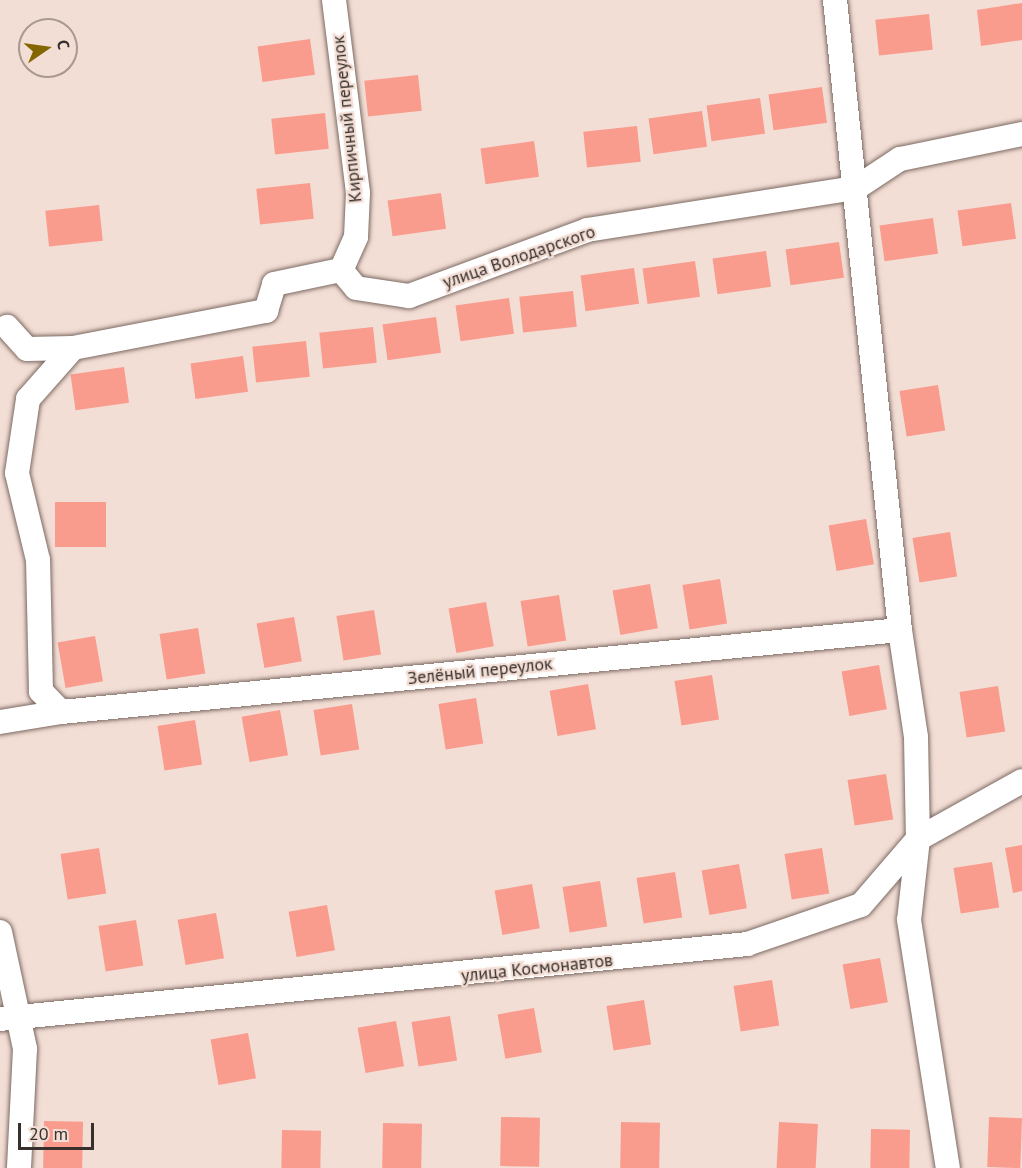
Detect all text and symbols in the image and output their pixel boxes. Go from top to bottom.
north arrow [18,18,78,78]
street label: Кирпичный переулок [327,34,367,204]
text: С [53,38,74,51]
street label: улица Володарского [440,221,598,293]
street label: Зелёный переулок [406,653,554,689]
street label: улица Космонавтов [460,949,614,987]
scale bar [21,1111,98,1149]
text: 20 m [29,1122,68,1145]

